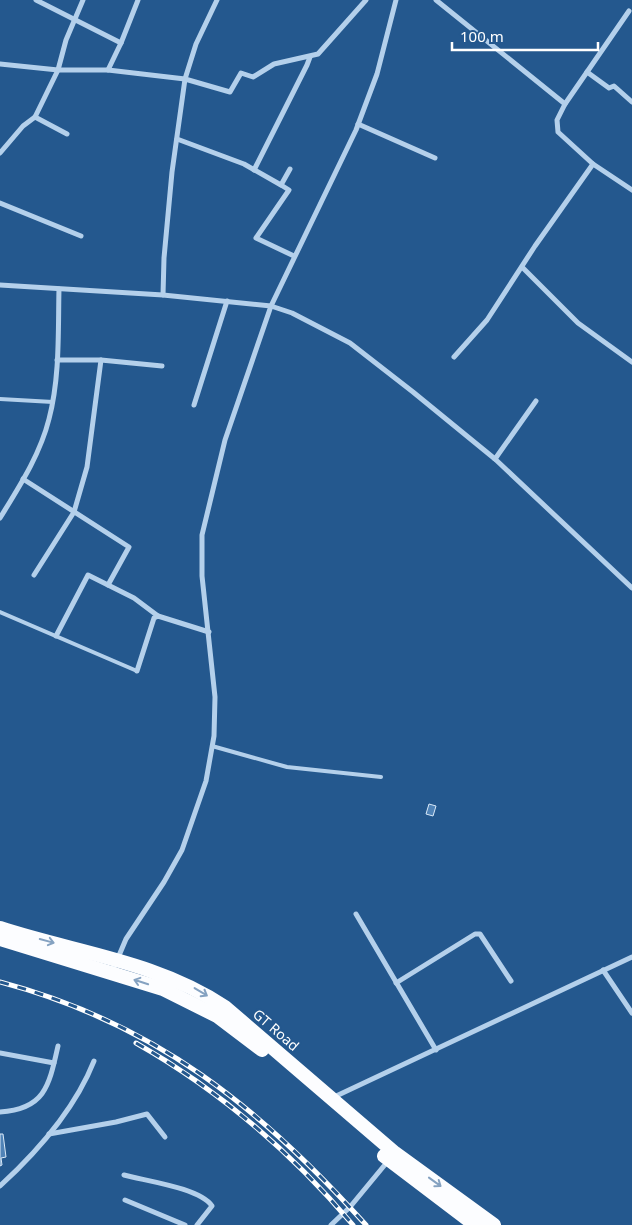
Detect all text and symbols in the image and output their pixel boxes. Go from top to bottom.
scale bar [452,20,598,52]
text: 100 m [460,26,504,46]
one-way arrow [38,937,54,946]
one-way arrow [133,976,149,986]
one-way arrow [193,987,207,997]
street label: GT Road [249,1004,303,1055]
one-way arrow [428,1177,442,1187]

